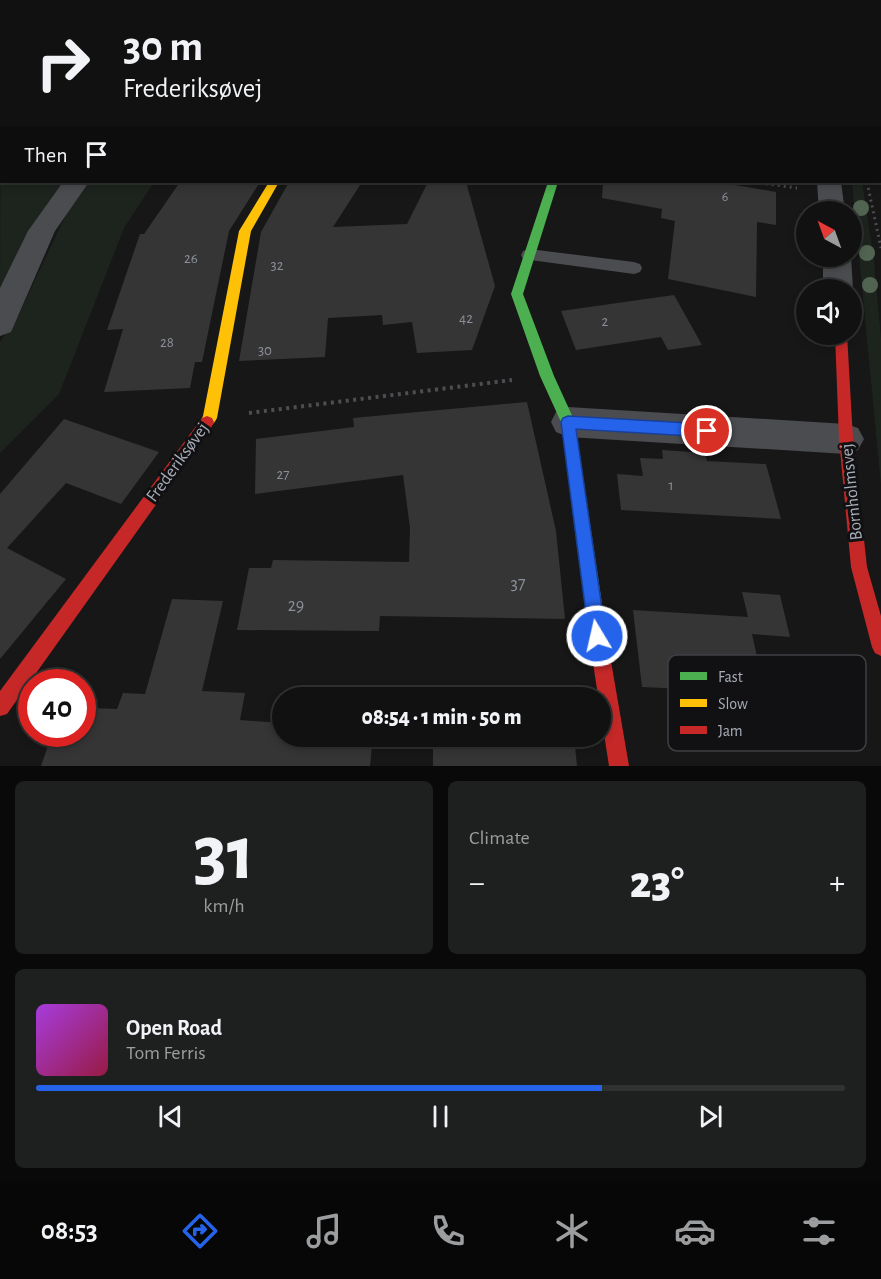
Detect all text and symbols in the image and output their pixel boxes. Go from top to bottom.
icon: right [24,24,102,102]
text: 30 m [123,26,203,68]
text: Frederiksøvej [123,75,262,102]
icon: arrive [80,138,113,171]
text: Then [24,144,68,166]
house number: 6 [722,190,728,204]
north arrow [796,201,862,267]
map controls [796,201,862,345]
house number: 26 [184,251,198,266]
house number: 32 [270,258,284,273]
button: sound [796,279,862,345]
house number: 42 [459,311,473,326]
house number: 2 [602,314,609,329]
house number: 28 [160,335,174,350]
house number: 30 [258,343,272,358]
pin [681,405,732,456]
icon: arrive [690,414,723,447]
street label: Frederiksøvej [143,420,212,505]
street label: Bornholmsvej [838,443,866,541]
house number: 27 [276,467,290,482]
house number: 1 [668,478,674,493]
house number: 37 [511,575,525,593]
house number: 29 [288,597,304,615]
position arrow [565,604,629,668]
legend [668,655,866,751]
speed limit sign: 40 [18,669,96,747]
text: Fast [718,669,743,685]
text: Slow [718,696,748,712]
text: 08:54 · 1 min · 50 m [361,706,522,728]
text: Jam [718,723,743,739]
text: 31 [193,816,255,894]
text: Climate [469,828,530,848]
text: 23° [630,861,684,906]
text: − [469,867,485,900]
text: + [829,867,845,900]
text: km/h [203,896,245,916]
text: Open Road [126,1017,222,1039]
text: Tom Ferris [126,1043,206,1063]
icon: previous [154,1100,187,1133]
icon: pause [424,1100,457,1133]
icon: next [694,1100,727,1133]
icon: directions [179,1210,221,1252]
icon: music [303,1210,345,1252]
icon: phone [427,1210,469,1252]
icon: climate [551,1210,593,1252]
icon: car [674,1210,716,1252]
icon: filters [798,1210,840,1252]
text: 08:53 [41,1217,98,1244]

